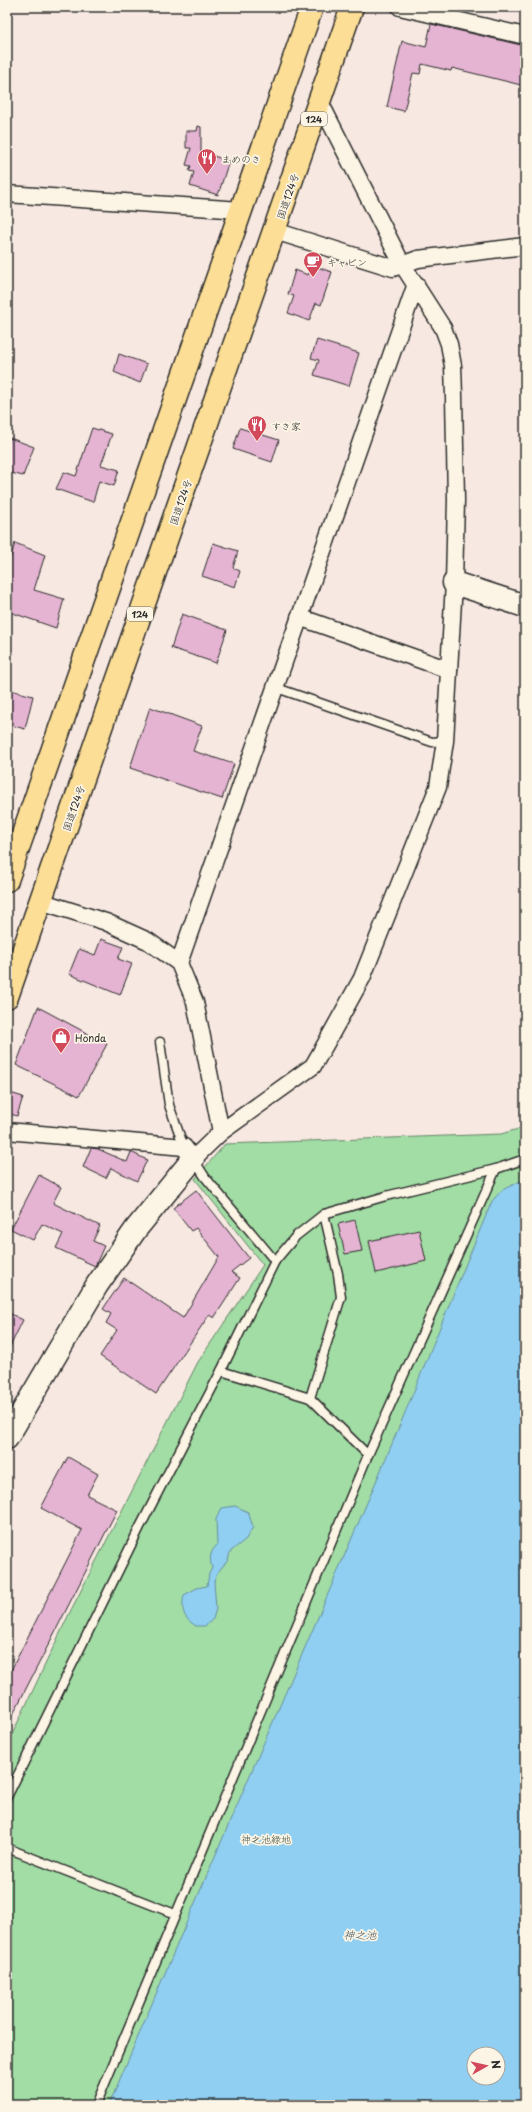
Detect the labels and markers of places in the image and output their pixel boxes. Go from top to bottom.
restaurant icon: まめのき [196,147,218,175]
place label: まめのき [221,151,261,166]
cafe icon: キャビン [302,250,324,278]
place label: キャビン [327,254,367,269]
restaurant icon: すき家 [246,414,268,442]
place label: すき家 [271,418,301,433]
shop icon: Honda [50,1026,72,1054]
place label: Honda [75,1030,107,1045]

